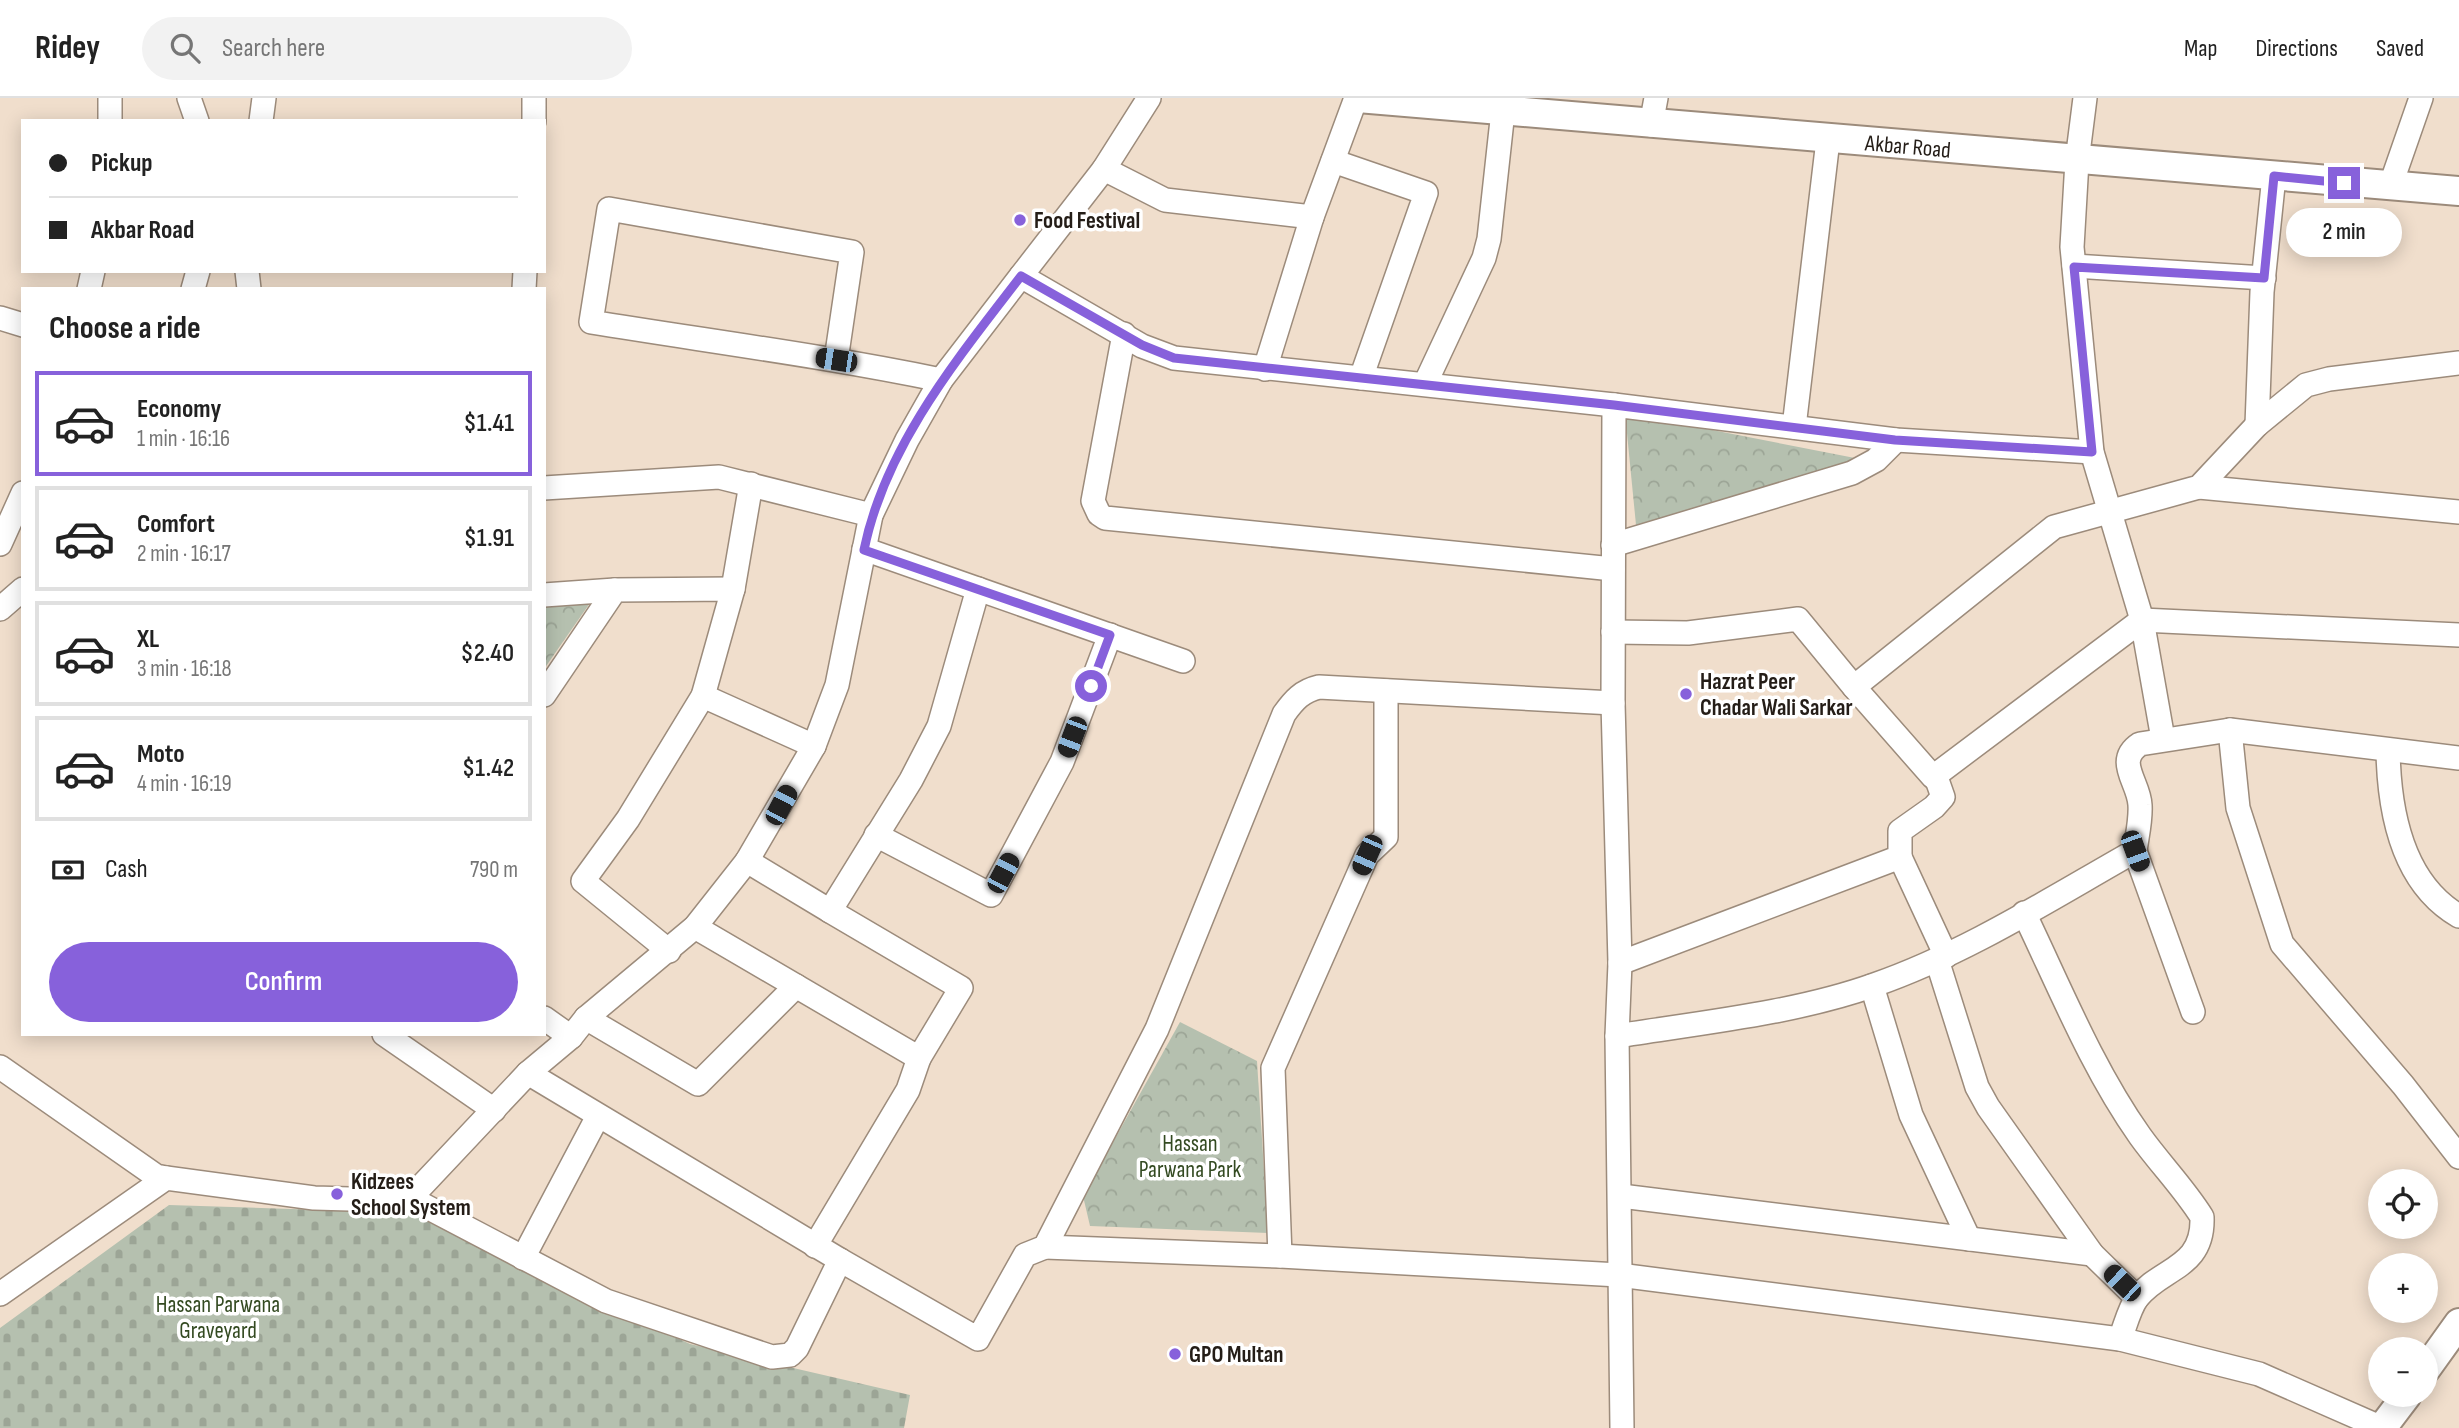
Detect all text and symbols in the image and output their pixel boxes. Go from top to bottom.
search box [142,17,632,80]
text: Ridey [35,28,100,68]
icon: search [166,29,204,67]
text: Search here [222,33,325,64]
text: Map [2184,34,2217,63]
text: Directions [2255,34,2338,63]
text: Saved [2376,34,2424,63]
street label: Akbar Road [1863,129,1952,165]
text: Pickup [91,148,153,179]
route end [2328,167,2360,199]
place label: Food Festival [1034,207,1140,235]
callout: 2 min [2286,208,2402,256]
marker: Food Festival [1012,212,1028,228]
text: Akbar Road [91,215,194,246]
text: 2 min [2322,218,2366,246]
text: Choose a ride [49,309,201,348]
car [814,346,859,374]
icon: car [53,392,116,455]
text: Economy [137,394,221,425]
text: $1.41 [464,408,514,439]
text: 1 min · 16:16 [137,425,230,453]
icon: car [53,507,116,570]
text: Comfort [137,509,215,540]
text: $1.91 [464,523,514,554]
text: 2 min · 16:17 [137,540,231,568]
icon: car [53,622,116,685]
text: XL [137,624,159,655]
text: $2.40 [461,638,514,669]
text: 3 min · 16:18 [137,655,232,683]
place label: Hazrat Peer Chadar Wali Sarkar [1700,668,1853,722]
route start [1075,670,1107,702]
marker: Hazrat Peer Chadar Wali Sarkar [1678,686,1694,702]
car [1055,714,1090,760]
icon: car [53,737,116,800]
text: Moto [137,739,185,770]
text: $1.42 [462,753,514,784]
text: 4 min · 16:19 [137,770,232,798]
car [762,782,801,828]
car [2118,828,2153,874]
car [1349,832,1386,878]
car [984,850,1023,896]
icon: cash [49,851,87,889]
text: Cash [105,854,148,885]
text: 790 m [470,856,518,884]
button: Confirm [49,942,518,1022]
park label: Hassan Parwana Park [1139,1130,1242,1184]
place label: Kidzees School System [351,1168,471,1222]
map controls [2368,1169,2438,1407]
button: locate [2368,1169,2438,1239]
marker: Kidzees School System [329,1186,345,1202]
button: + [2368,1253,2438,1323]
car [2100,1261,2145,1305]
park label: Hassan Parwana Graveyard [156,1291,280,1345]
button: − [2368,1337,2438,1407]
place label: GPO Multan [1189,1341,1284,1369]
marker: GPO Multan [1167,1346,1183,1362]

